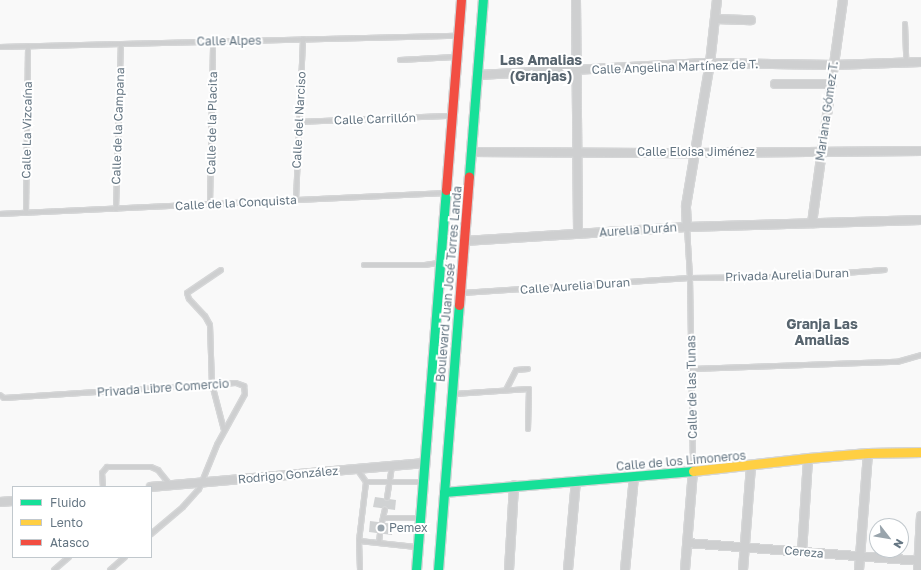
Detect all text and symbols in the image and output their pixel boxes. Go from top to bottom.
street label: Calle Alpes [196,33,262,49]
district label: Las Amalias (Granjas) [500,52,582,84]
street label: Calle Angelina Martínez de T. [591,57,759,77]
street label: Mariana Gómez T. [813,60,841,162]
street label: Calle de la Campana [109,67,127,185]
street label: Calle de la Placita [204,71,220,175]
street label: Calle del Narciso [289,71,309,169]
street label: Calle La Vizcaína [19,81,35,179]
street label: Calle Carrillón [334,110,416,128]
street label: Calle Eloisa Jiménez [637,145,755,159]
street label: Boulevard Juan José Torres Landa [433,185,465,383]
street label: Calle de la Conquista [175,193,297,213]
street label: Aurelia Durán [599,220,677,240]
street label: Privada Aurelia Duran [725,266,849,284]
street label: Calle Aurelia Duran [520,275,630,297]
district label: Granja Las Amalias [786,316,858,348]
street label: Calle de las Tunas [684,335,700,439]
street label: Privada Libre Comercio [96,376,230,400]
street label: Calle de los Limoneros [615,448,747,474]
street label: Rodrigo González [237,463,339,487]
legend [12,486,152,558]
text: Fluido [50,495,86,510]
text: Lento [50,515,83,530]
north arrow [869,518,909,558]
place label: Pemex [389,521,428,535]
marker: Pemex [376,523,386,533]
text: Atasco [50,535,89,550]
text: N [891,537,907,551]
street label: Cereza [784,543,824,561]

